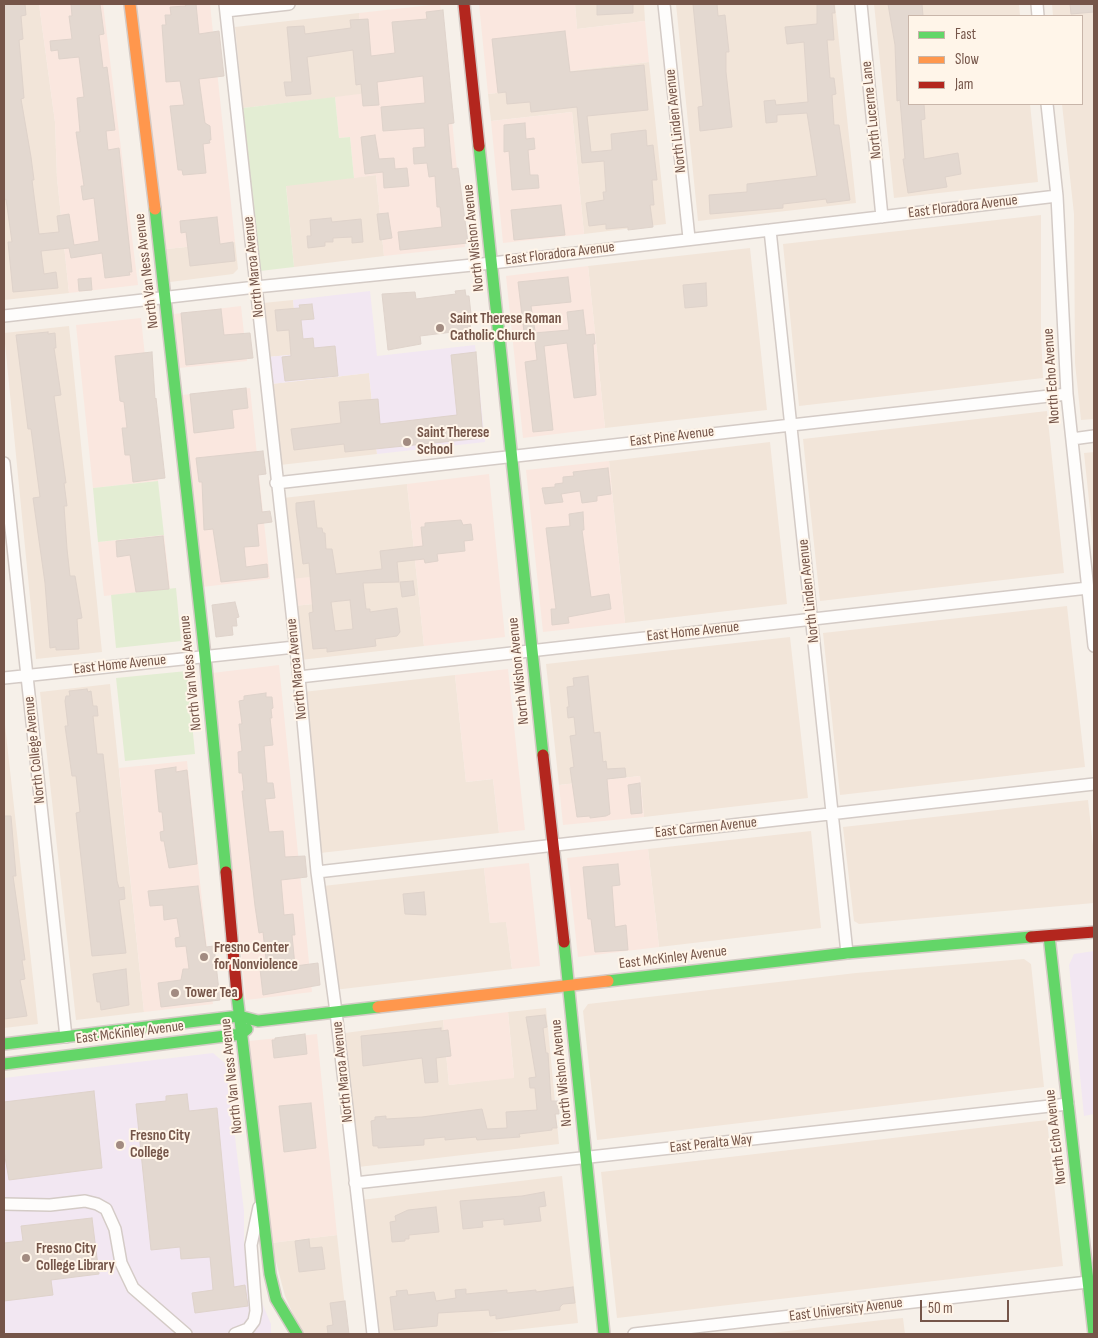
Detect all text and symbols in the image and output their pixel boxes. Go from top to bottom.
legend [908,15,1083,105]
text: Fast [955,25,976,44]
text: Slow [955,50,979,69]
street label: North Lucerne Lane [858,60,886,160]
street label: North Linden Avenue [662,68,690,174]
text: Jam [955,75,973,94]
street label: North Wishon Avenue [459,183,489,293]
street label: East Floradora Avenue [907,191,1019,223]
street label: North Van Ness Avenue [131,212,163,330]
street label: North Maroa Avenue [240,216,268,318]
street label: East Floradora Avenue [504,238,616,270]
place label: Saint Therese Roman Catholic Church [450,310,561,345]
marker: Saint Therese Roman Catholic Church [434,322,446,334]
street label: North Echo Avenue [1040,328,1064,424]
street label: East Pine Avenue [629,423,715,451]
place label: Saint Therese School [417,424,490,459]
marker: Saint Therese School [401,436,413,448]
street label: North Linden Avenue [795,538,823,644]
street label: North Van Ness Avenue [176,614,206,732]
street label: North Wishon Avenue [504,616,534,726]
street label: North Maroa Avenue [283,618,311,720]
street label: East Home Avenue [646,618,740,646]
street label: East Home Avenue [73,651,167,679]
street label: North College Avenue [20,695,50,805]
street label: East Carmen Avenue [654,814,758,842]
place label: Fresno Center for Nonviolence [214,939,298,974]
street label: East McKinley Avenue [618,942,728,974]
marker: Fresno Center for Nonviolence [198,951,210,963]
place label: Tower Tea [185,984,238,1002]
marker: Tower Tea [169,987,181,999]
street label: East McKinley Avenue [75,1017,185,1049]
street label: North Van Ness Avenue [217,1017,247,1135]
street label: North Wishon Avenue [547,1018,577,1128]
street label: North Maroa Avenue [329,1021,357,1123]
street label: North Echo Avenue [1041,1088,1071,1186]
place label: Fresno City College [130,1127,190,1162]
street label: East Peralta Way [669,1131,753,1157]
marker: Fresno City College [114,1139,126,1151]
place label: Fresno City College Library [36,1240,115,1275]
marker: Fresno City College Library [20,1252,32,1264]
scale bar [923,1290,1012,1322]
street label: East University Avenue [788,1294,904,1326]
text: 50 m [928,1299,953,1318]

